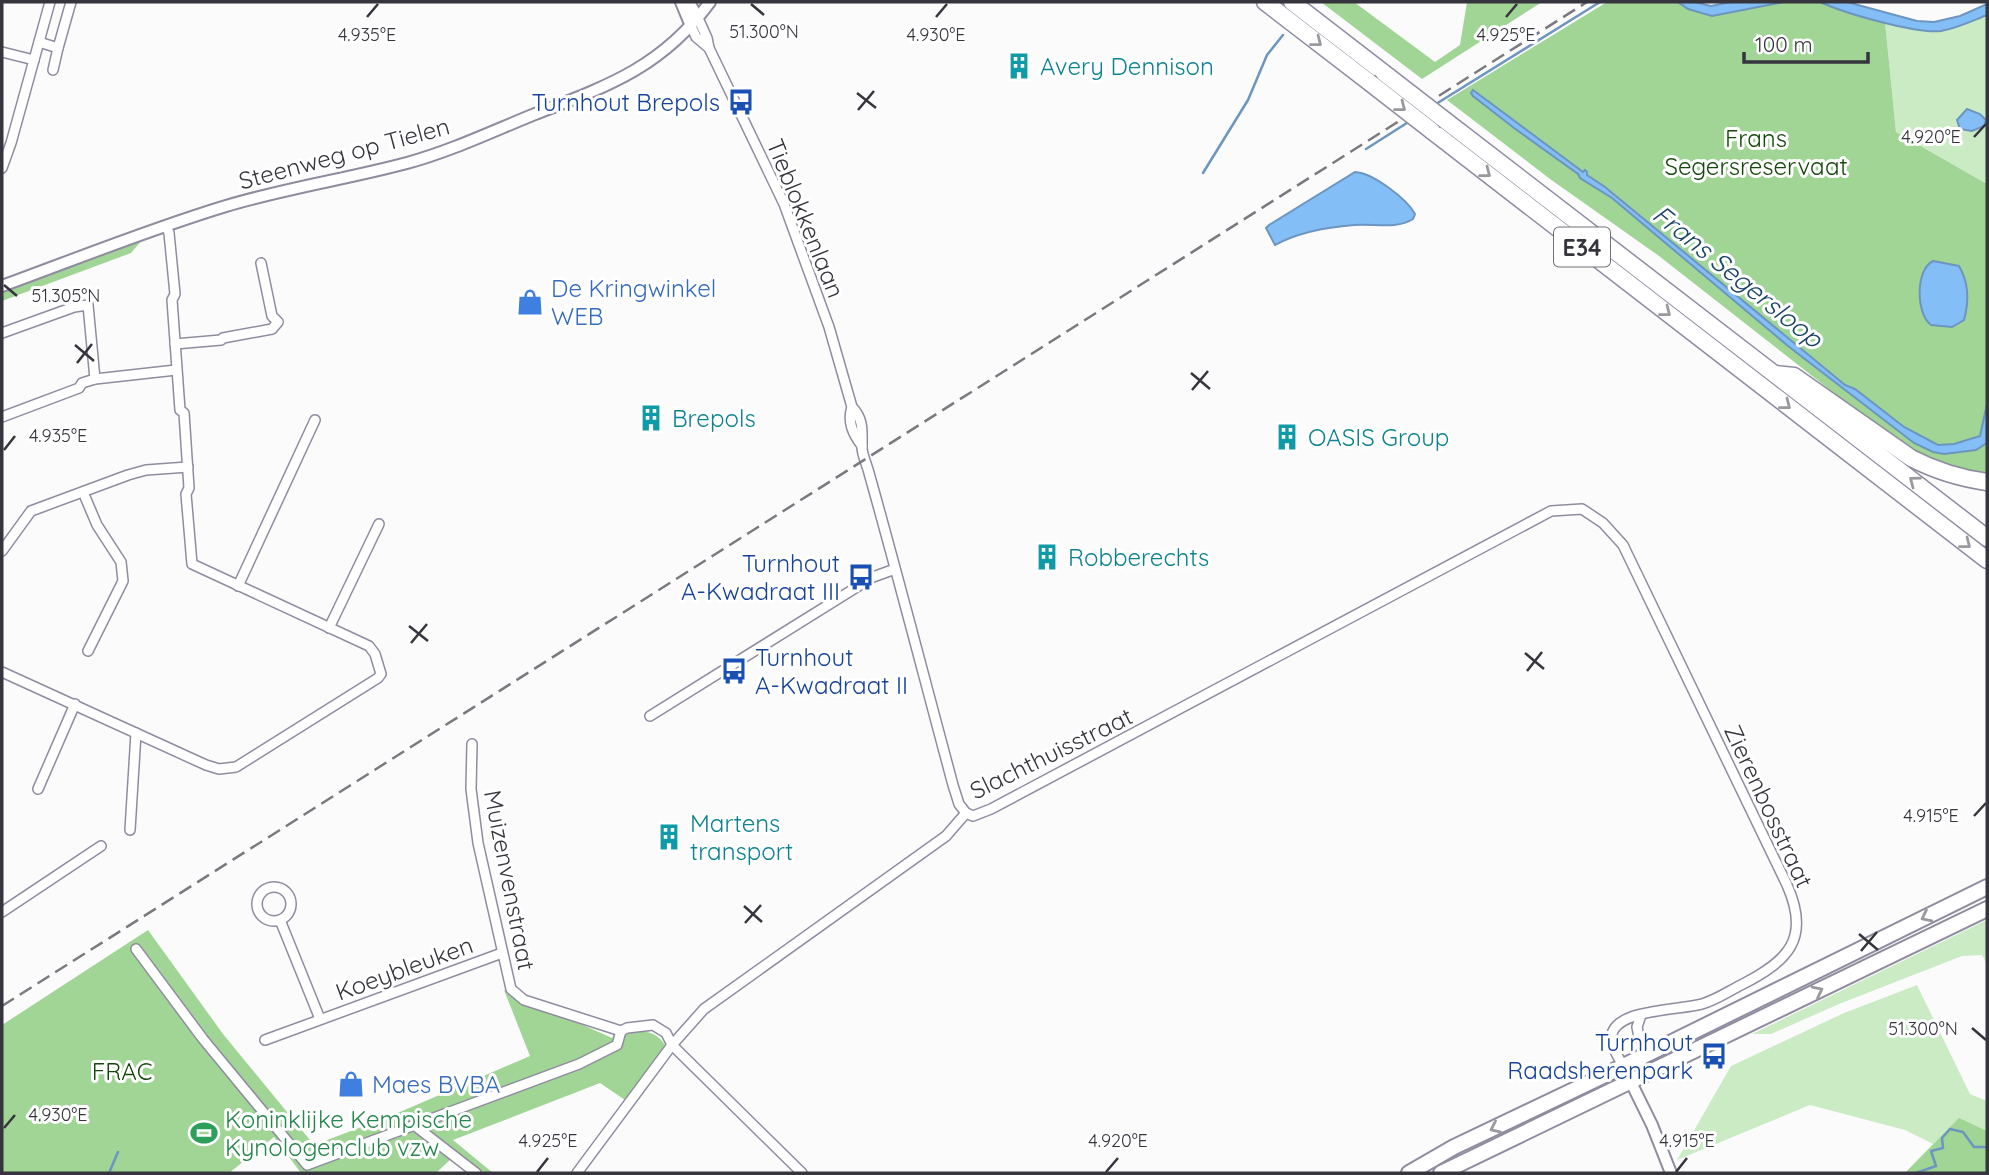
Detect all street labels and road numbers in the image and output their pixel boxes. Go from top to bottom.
street label: Steenweg op Tielen [235,110,453,196]
street label: Tieblokkenlaan [760,134,852,302]
road number: E34 [1554,228,1610,266]
street label: Slachthuisstraat [965,701,1137,805]
street label: Zierenbosstraat [1718,720,1820,892]
street label: Muizenvenstraat [478,787,542,973]
street label: Koeybleuken [331,929,477,1007]

